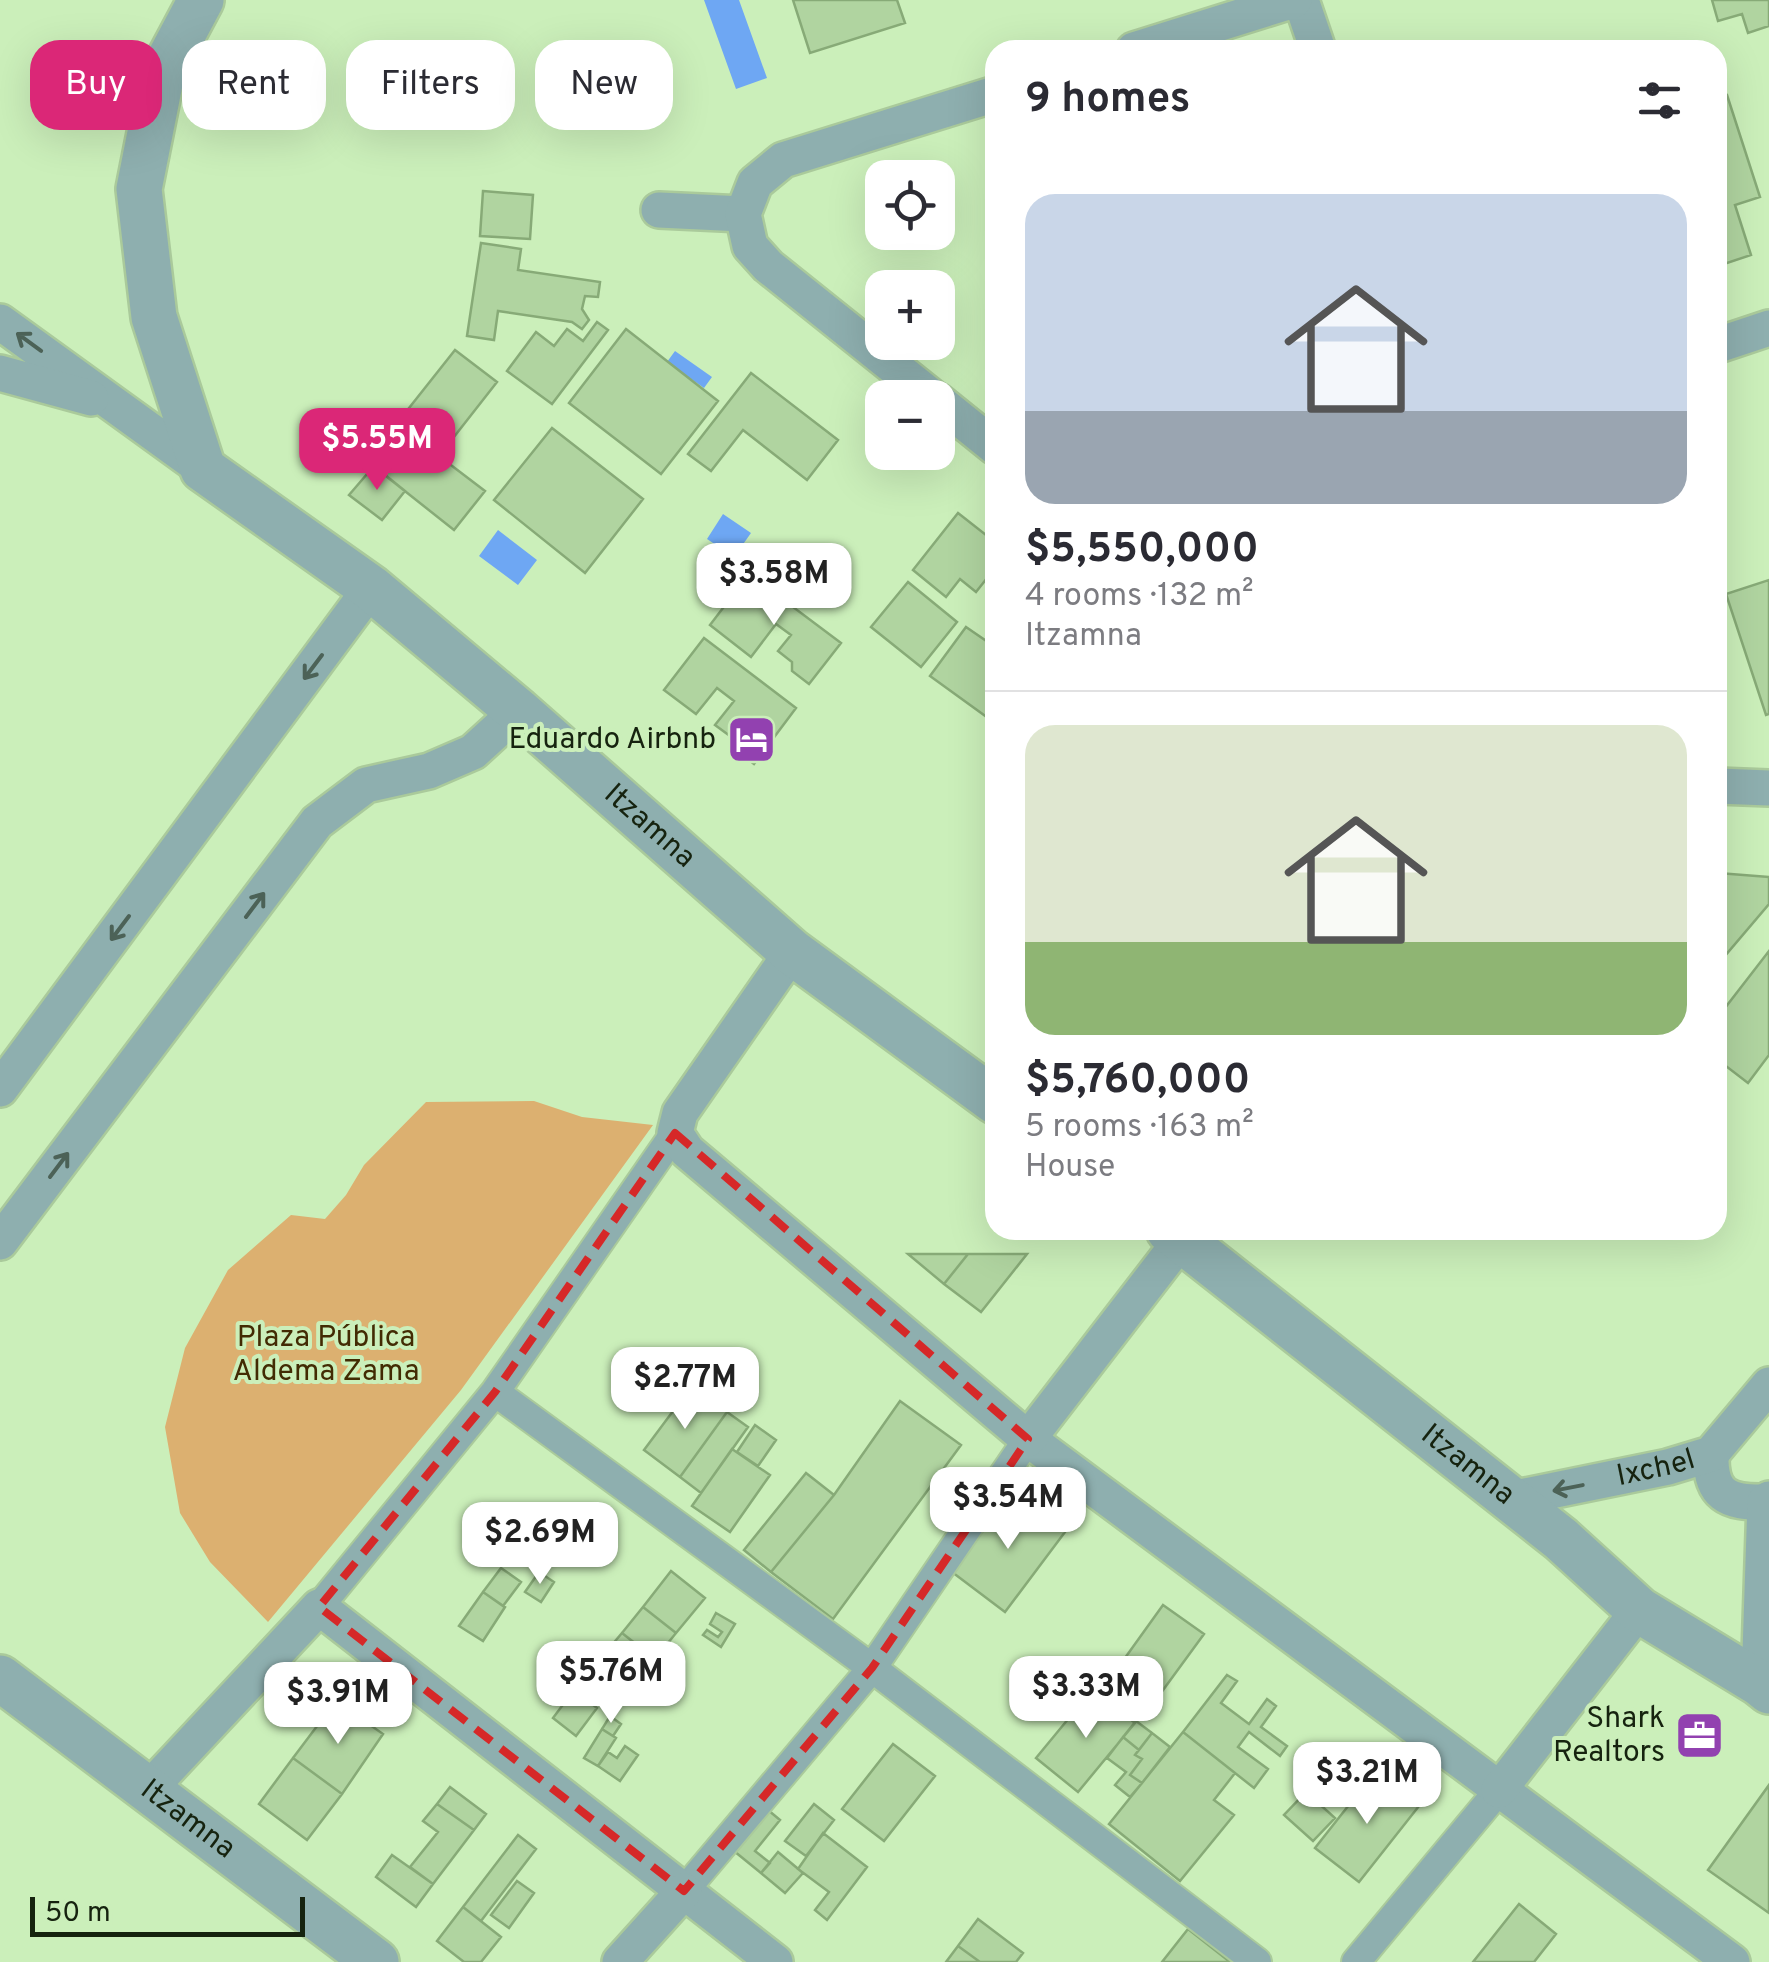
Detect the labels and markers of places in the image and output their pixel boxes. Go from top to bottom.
pin: $5.55M [296,408,458,493]
pin: $3.58M [693,543,855,628]
hotel icon: Eduardo Airbnb [725,714,777,766]
place label: Eduardo Airbnb [509,722,716,759]
pin: $2.77M [604,1347,766,1432]
pin: $3.54M [927,1467,1089,1552]
pin: $2.69M [459,1502,621,1587]
pin: $5.76M [530,1641,692,1726]
pin: $3.33M [1005,1656,1167,1741]
pin: $3.91M [257,1662,419,1747]
place label: Shark Realtors [1553,1701,1665,1772]
office icon: Shark Realtors [1674,1710,1726,1762]
pin: $3.21M [1286,1742,1448,1827]

